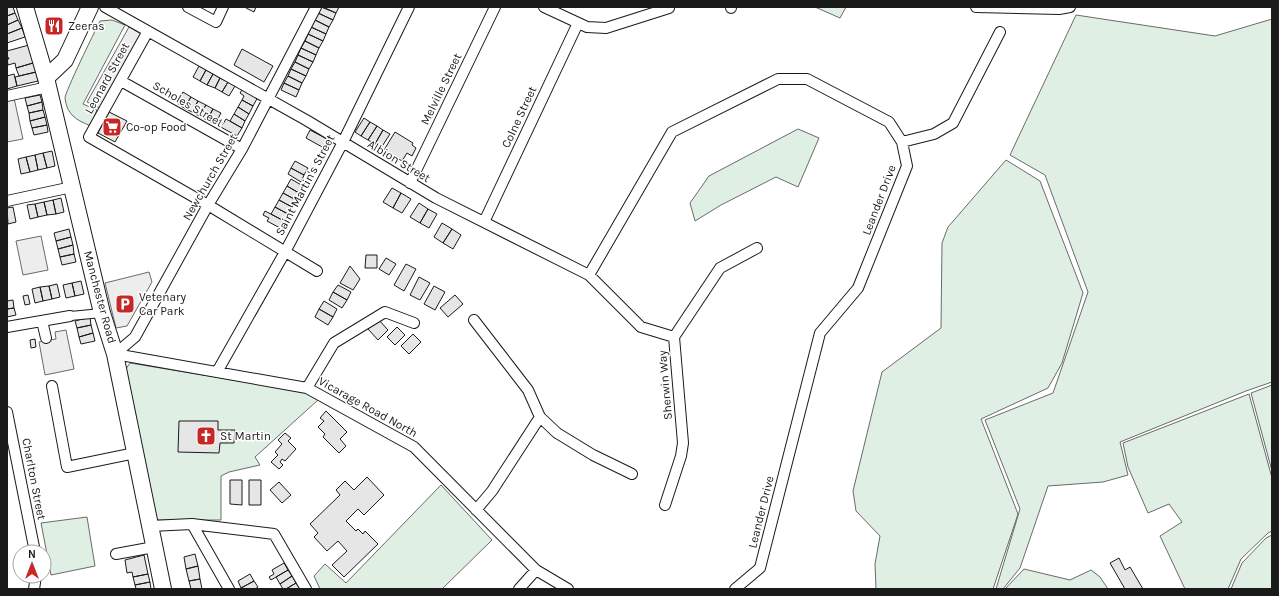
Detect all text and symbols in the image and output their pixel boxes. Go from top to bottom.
restaurant icon: Zeeras [43,15,65,37]
place label: Zeeras [68,19,105,33]
street label: Leonard Street [82,39,133,116]
street label: Melville Street [418,50,465,127]
street label: Scholes Street [150,78,226,130]
street label: Colne Street [499,83,540,150]
supermarket icon: Co-op Food [101,116,123,138]
place label: Co-op Food [126,120,187,134]
street label: Newchurch Street [180,131,241,223]
street label: Saint Martin's Street [272,132,338,238]
street label: Albion Street [365,137,433,185]
street label: Leander Drive [859,163,899,237]
street label: Manchester Road [81,249,119,345]
place label: Vetenary Car Park [139,290,186,318]
parking icon: Vetenary Car Park [114,293,136,315]
street label: Sherwin Way [655,349,675,420]
street label: Vicarage Road North [316,374,420,440]
church icon: St Martin [195,425,217,447]
place label: St Martin [220,429,271,443]
street label: Charlton Street [19,437,49,522]
street label: Leander Drive [745,474,777,550]
north arrow [12,544,52,584]
text: N [28,548,36,561]

